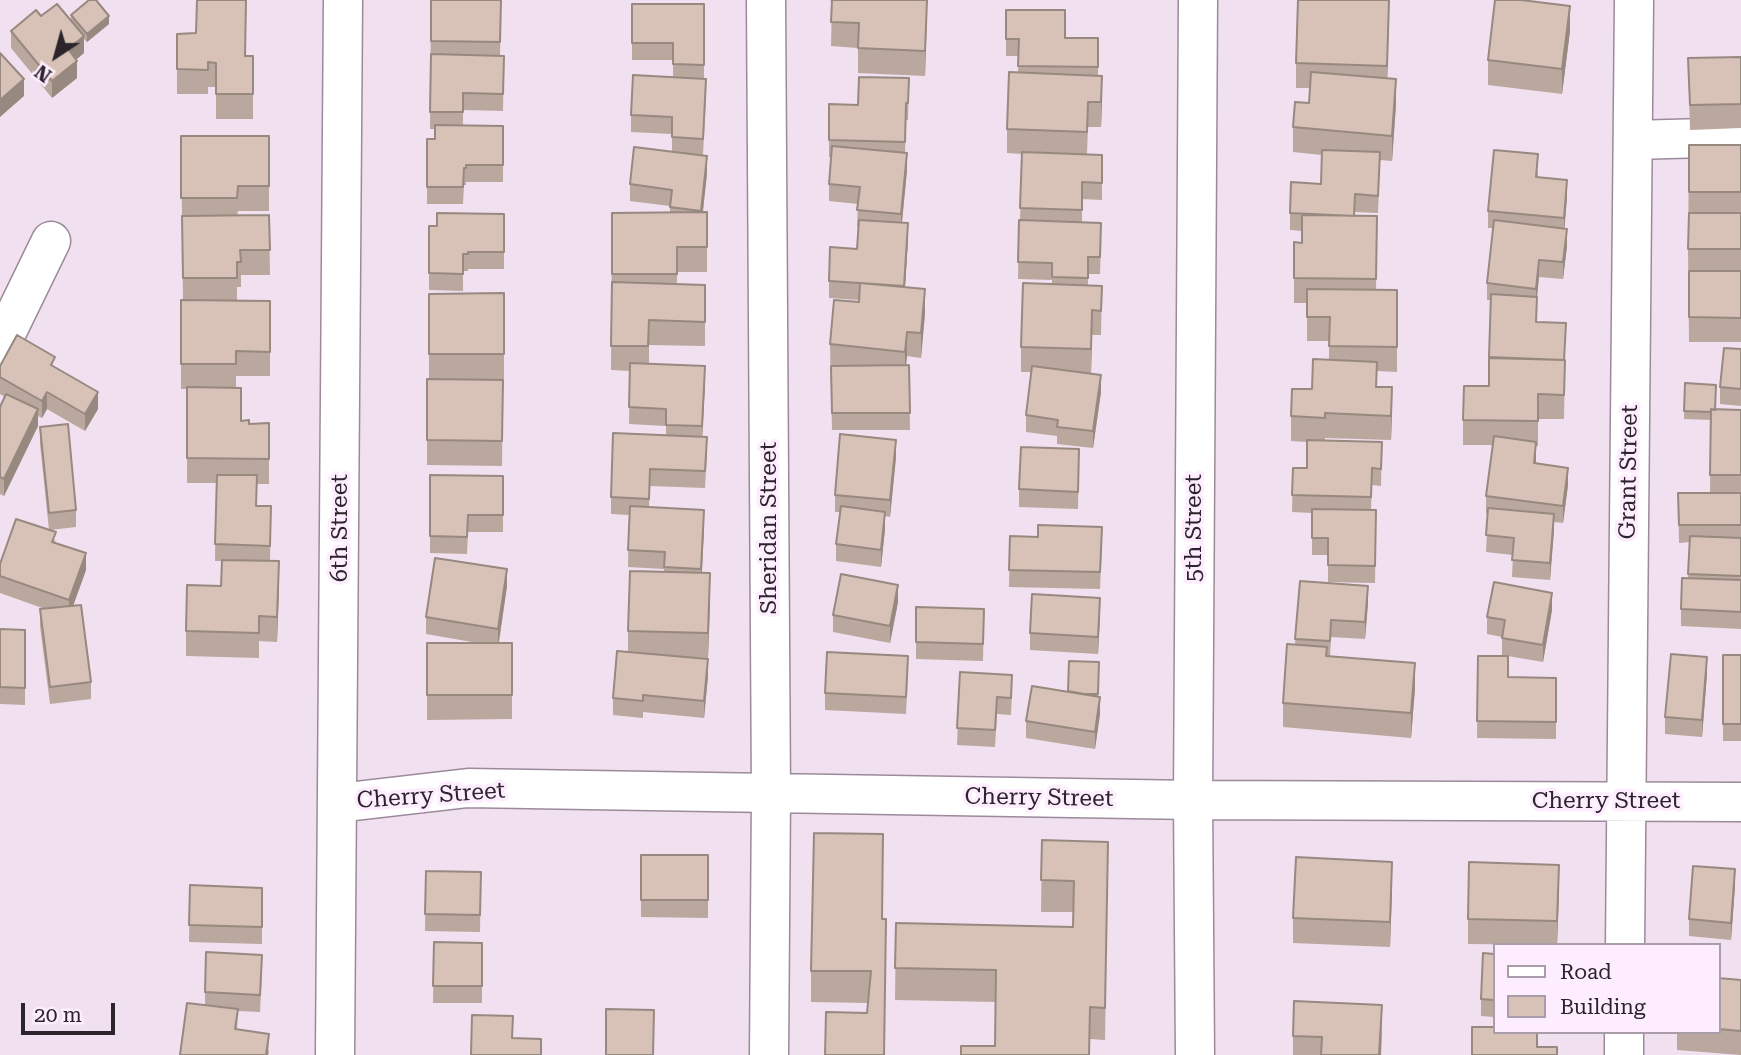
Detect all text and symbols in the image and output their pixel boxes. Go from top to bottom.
north arrow [21,21,91,91]
text: N [31,60,56,87]
street label: Grant Street [1614,404,1644,540]
street label: Sheridan Street [755,442,783,614]
street label: 6th Street [326,474,354,582]
street label: 5th Street [1180,474,1208,582]
street label: Cherry Street [356,777,506,815]
street label: Cherry Street [964,783,1114,813]
street label: Cherry Street [1532,787,1680,815]
legend [1492,943,1720,1034]
text: Road [1560,960,1612,984]
scale bar [24,988,119,1032]
text: Building [1560,995,1646,1019]
text: 20 m [34,1003,82,1027]

